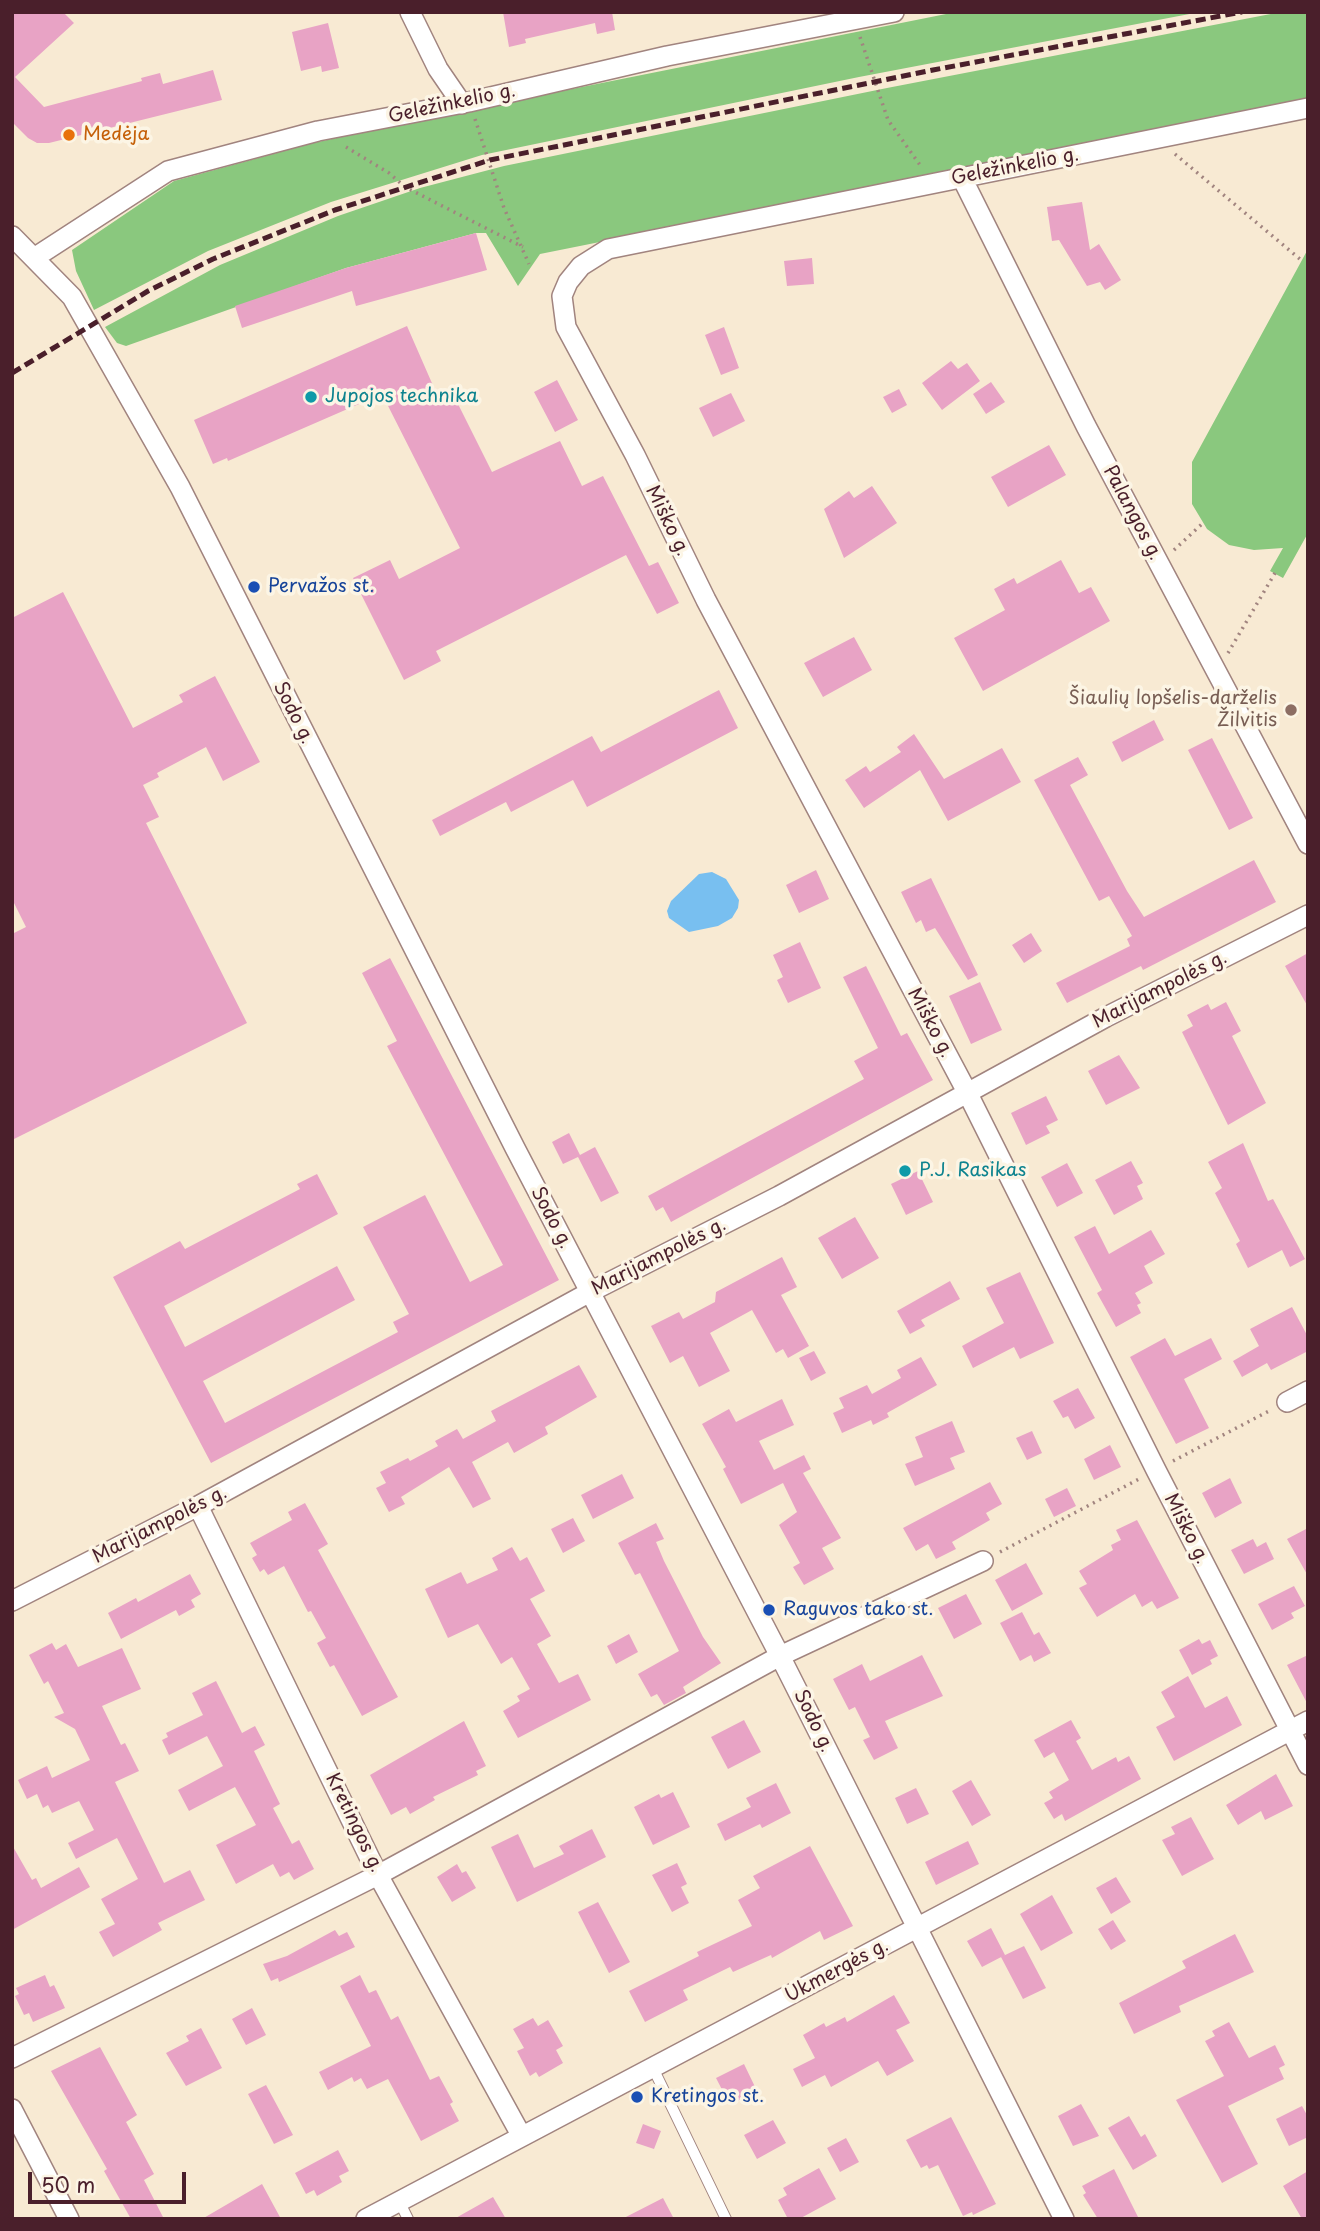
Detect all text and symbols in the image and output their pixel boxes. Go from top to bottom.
street label: Geležinkelio g. [386,79,518,129]
place label: Medėja [83,124,149,146]
marker: Medėja [61,127,77,143]
street label: Geležinkelio g. [949,143,1081,191]
place label: Jupojos technika [325,386,478,408]
marker: Jupojos technika [303,389,319,405]
street label: Palangos g. [1097,462,1167,564]
street label: Miško g. [640,482,694,560]
place label: Pervažos st. [268,576,374,598]
marker: Pervažos st. [246,579,262,595]
street label: Sodo g. [268,678,318,748]
place label: Šiaulių lopšelis-darželis Žilvitis [1069,688,1277,732]
marker: Šiaulių lopšelis-darželis Žilvitis [1283,702,1299,718]
street label: Marijampolės g. [1089,946,1231,1034]
street label: Miško g. [902,984,958,1062]
place label: P.J. Rasikas [919,1160,1026,1182]
marker: P.J. Rasikas [897,1163,913,1179]
street label: Sodo g. [525,1183,577,1253]
street label: Marijampolės g. [588,1213,730,1301]
street label: Marijampolės g. [89,1481,231,1569]
street label: Miško g. [1159,1490,1213,1568]
place label: Raguvos tako st. [783,1599,934,1621]
marker: Raguvos tako st. [761,1602,777,1618]
street label: Sodo g. [788,1686,838,1756]
street label: Kretingos g. [320,1770,388,1876]
street label: Ukmergės g. [781,1934,893,2008]
place label: Kretingos st. [651,2086,764,2108]
marker: Kretingos st. [629,2089,645,2105]
scale bar [32,2158,189,2202]
text: 50 m [41,2168,95,2200]

